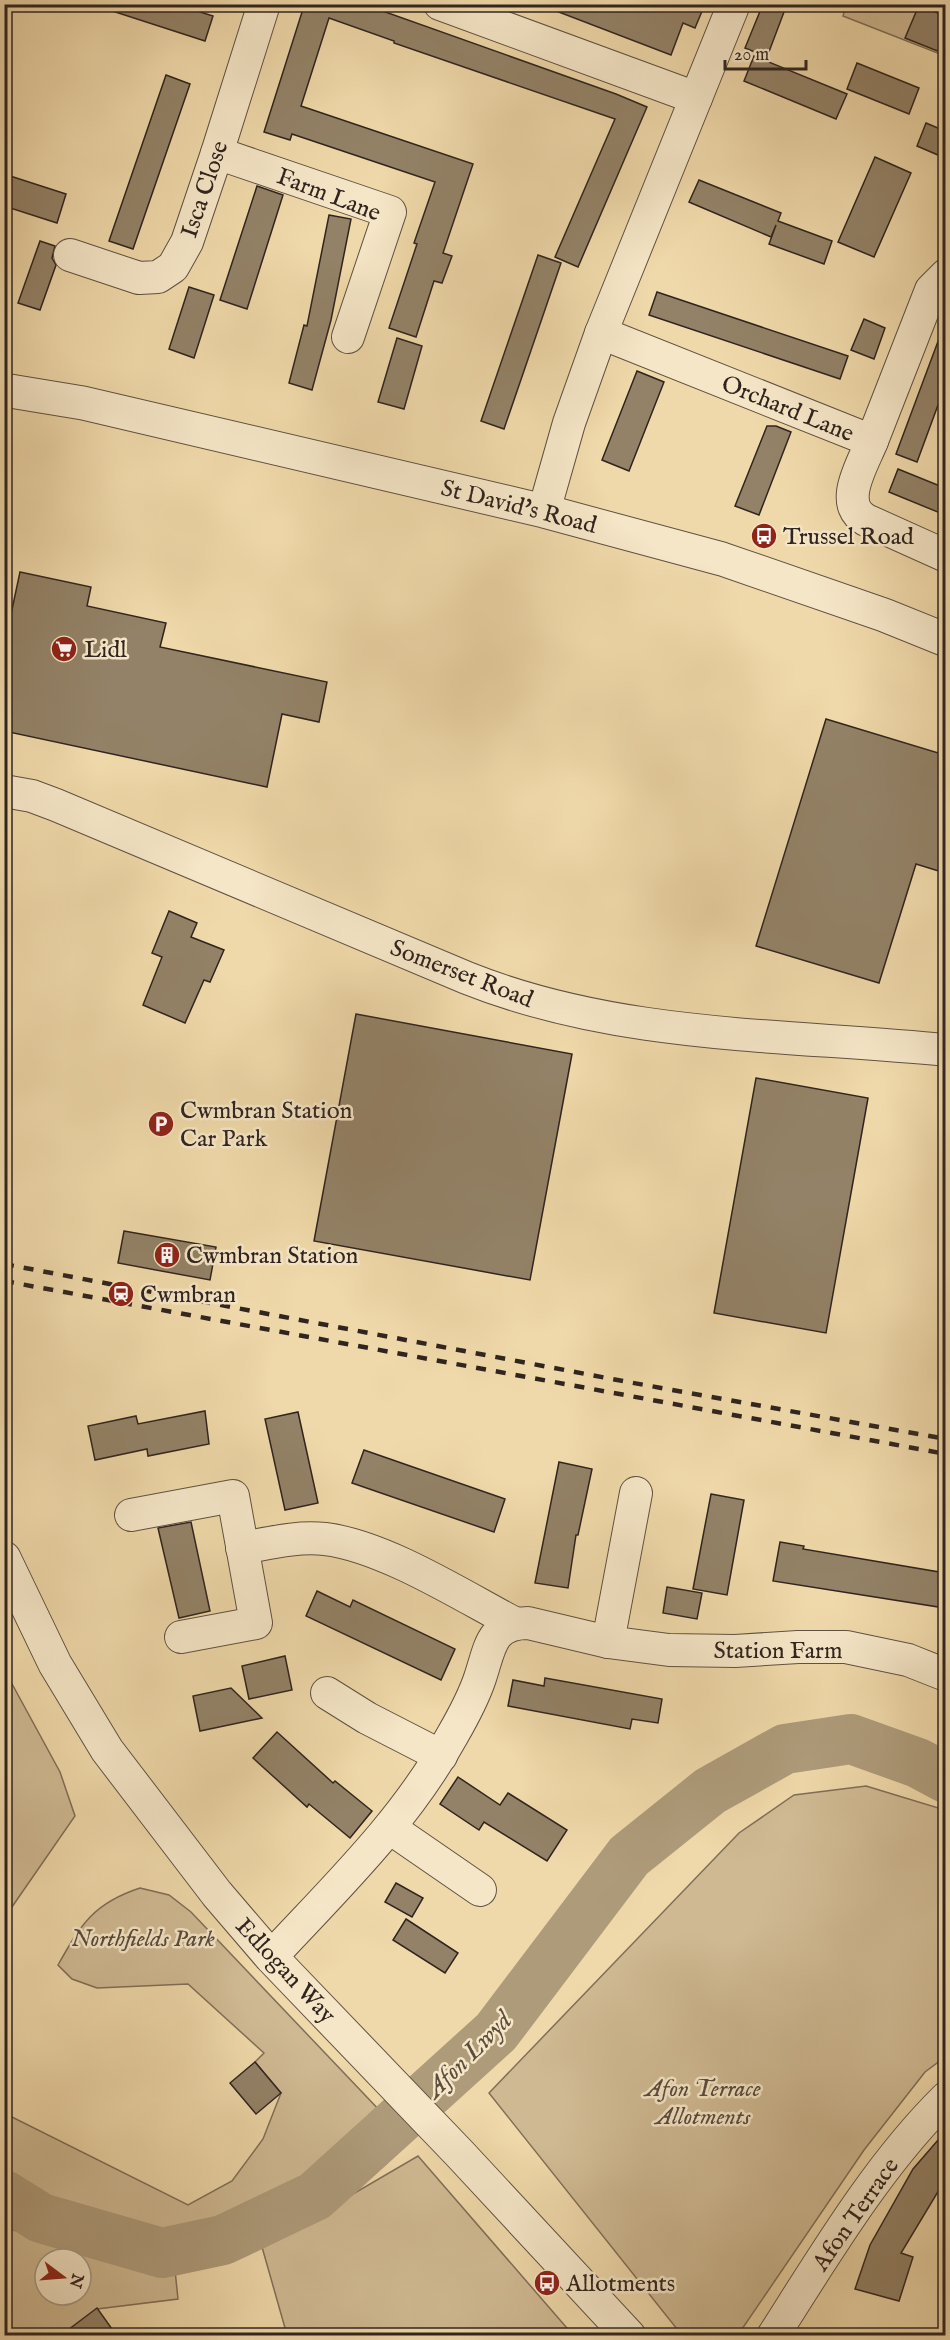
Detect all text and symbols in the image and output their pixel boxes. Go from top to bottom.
scale bar [725,33,806,71]
text: 20 m [734,44,769,67]
street label: Isca Close [174,137,236,242]
street label: Farm Lane [272,161,385,229]
street label: Orchard Lane [717,369,858,450]
street label: St David's Road [438,473,600,542]
bus stop icon: Trussel Road [749,521,779,551]
place label: Trussel Road [783,522,914,553]
supermarket icon: Lidl [49,634,79,664]
place label: Lidl [84,635,127,666]
street label: Somerset Road [386,933,538,1016]
place label: Cwmbran Station Car Park [180,1096,353,1155]
parking icon: Cwmbran Station Car Park [146,1109,176,1139]
building icon: Cwmbran Station [152,1240,182,1270]
place label: Cwmbran Station [186,1241,359,1272]
station icon: Cwmbran [106,1279,136,1309]
place label: Cwmbran [140,1280,236,1311]
street label: Station Farm [714,1636,842,1667]
street label: Edlogan Way [228,1912,342,2031]
park label: Northfields Park [71,1924,215,1955]
water label: Afon Lwyd [417,2004,521,2107]
park label: Afon Terrace Allotments [642,2074,761,2133]
street label: Afon Terrace [805,2152,907,2278]
north arrow [33,2247,93,2307]
bus stop icon: Allotments [532,2268,562,2298]
place label: Allotments [565,2269,675,2300]
text: N [64,2270,87,2290]

